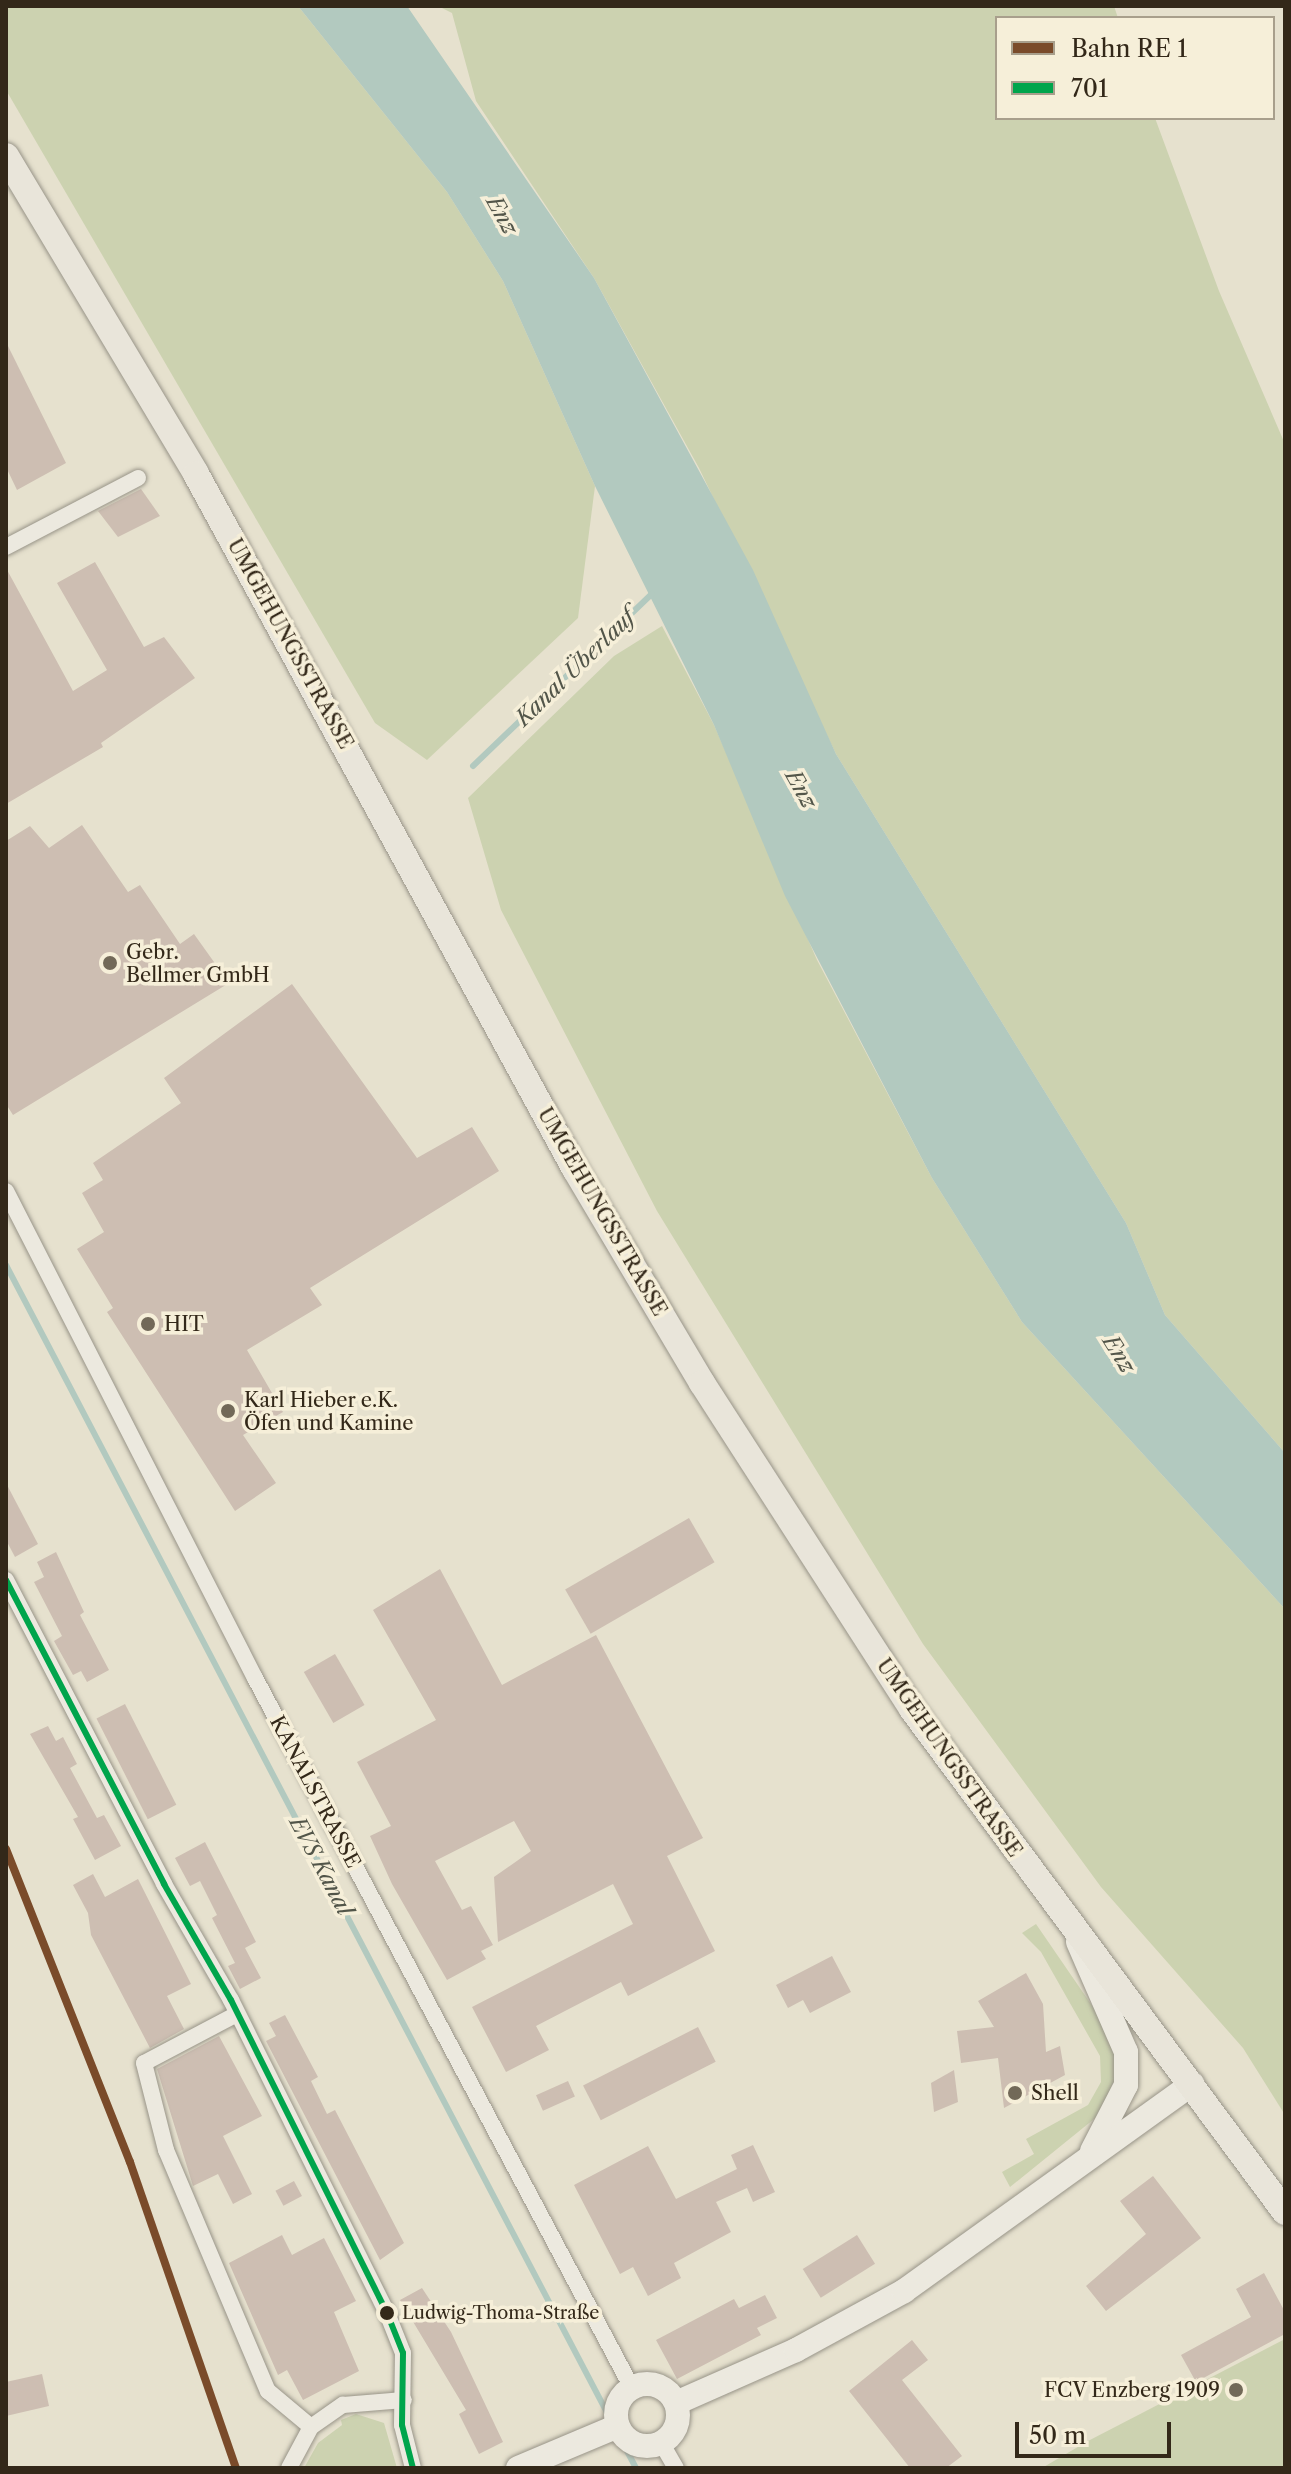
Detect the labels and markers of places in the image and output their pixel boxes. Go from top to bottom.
place label: Gebr. Bellmer GmbH [126,940,270,987]
marker: Gebr. Bellmer GmbH [101,954,119,972]
place label: HIT [164,1312,204,1336]
marker: HIT [139,1315,157,1333]
place label: Karl Hieber e.K. Öfen und Kamine [244,1388,413,1435]
marker: Karl Hieber e.K. Öfen und Kamine [219,1402,237,1420]
place label: Shell [1031,2081,1079,2105]
marker: Shell [1006,2084,1024,2102]
place label: Ludwig-Thoma-Straße [402,2302,599,2324]
marker: Ludwig-Thoma-Straße [379,2305,395,2321]
place label: FCV Enzberg 1909 [1043,2378,1220,2402]
marker: FCV Enzberg 1909 [1227,2381,1245,2399]

